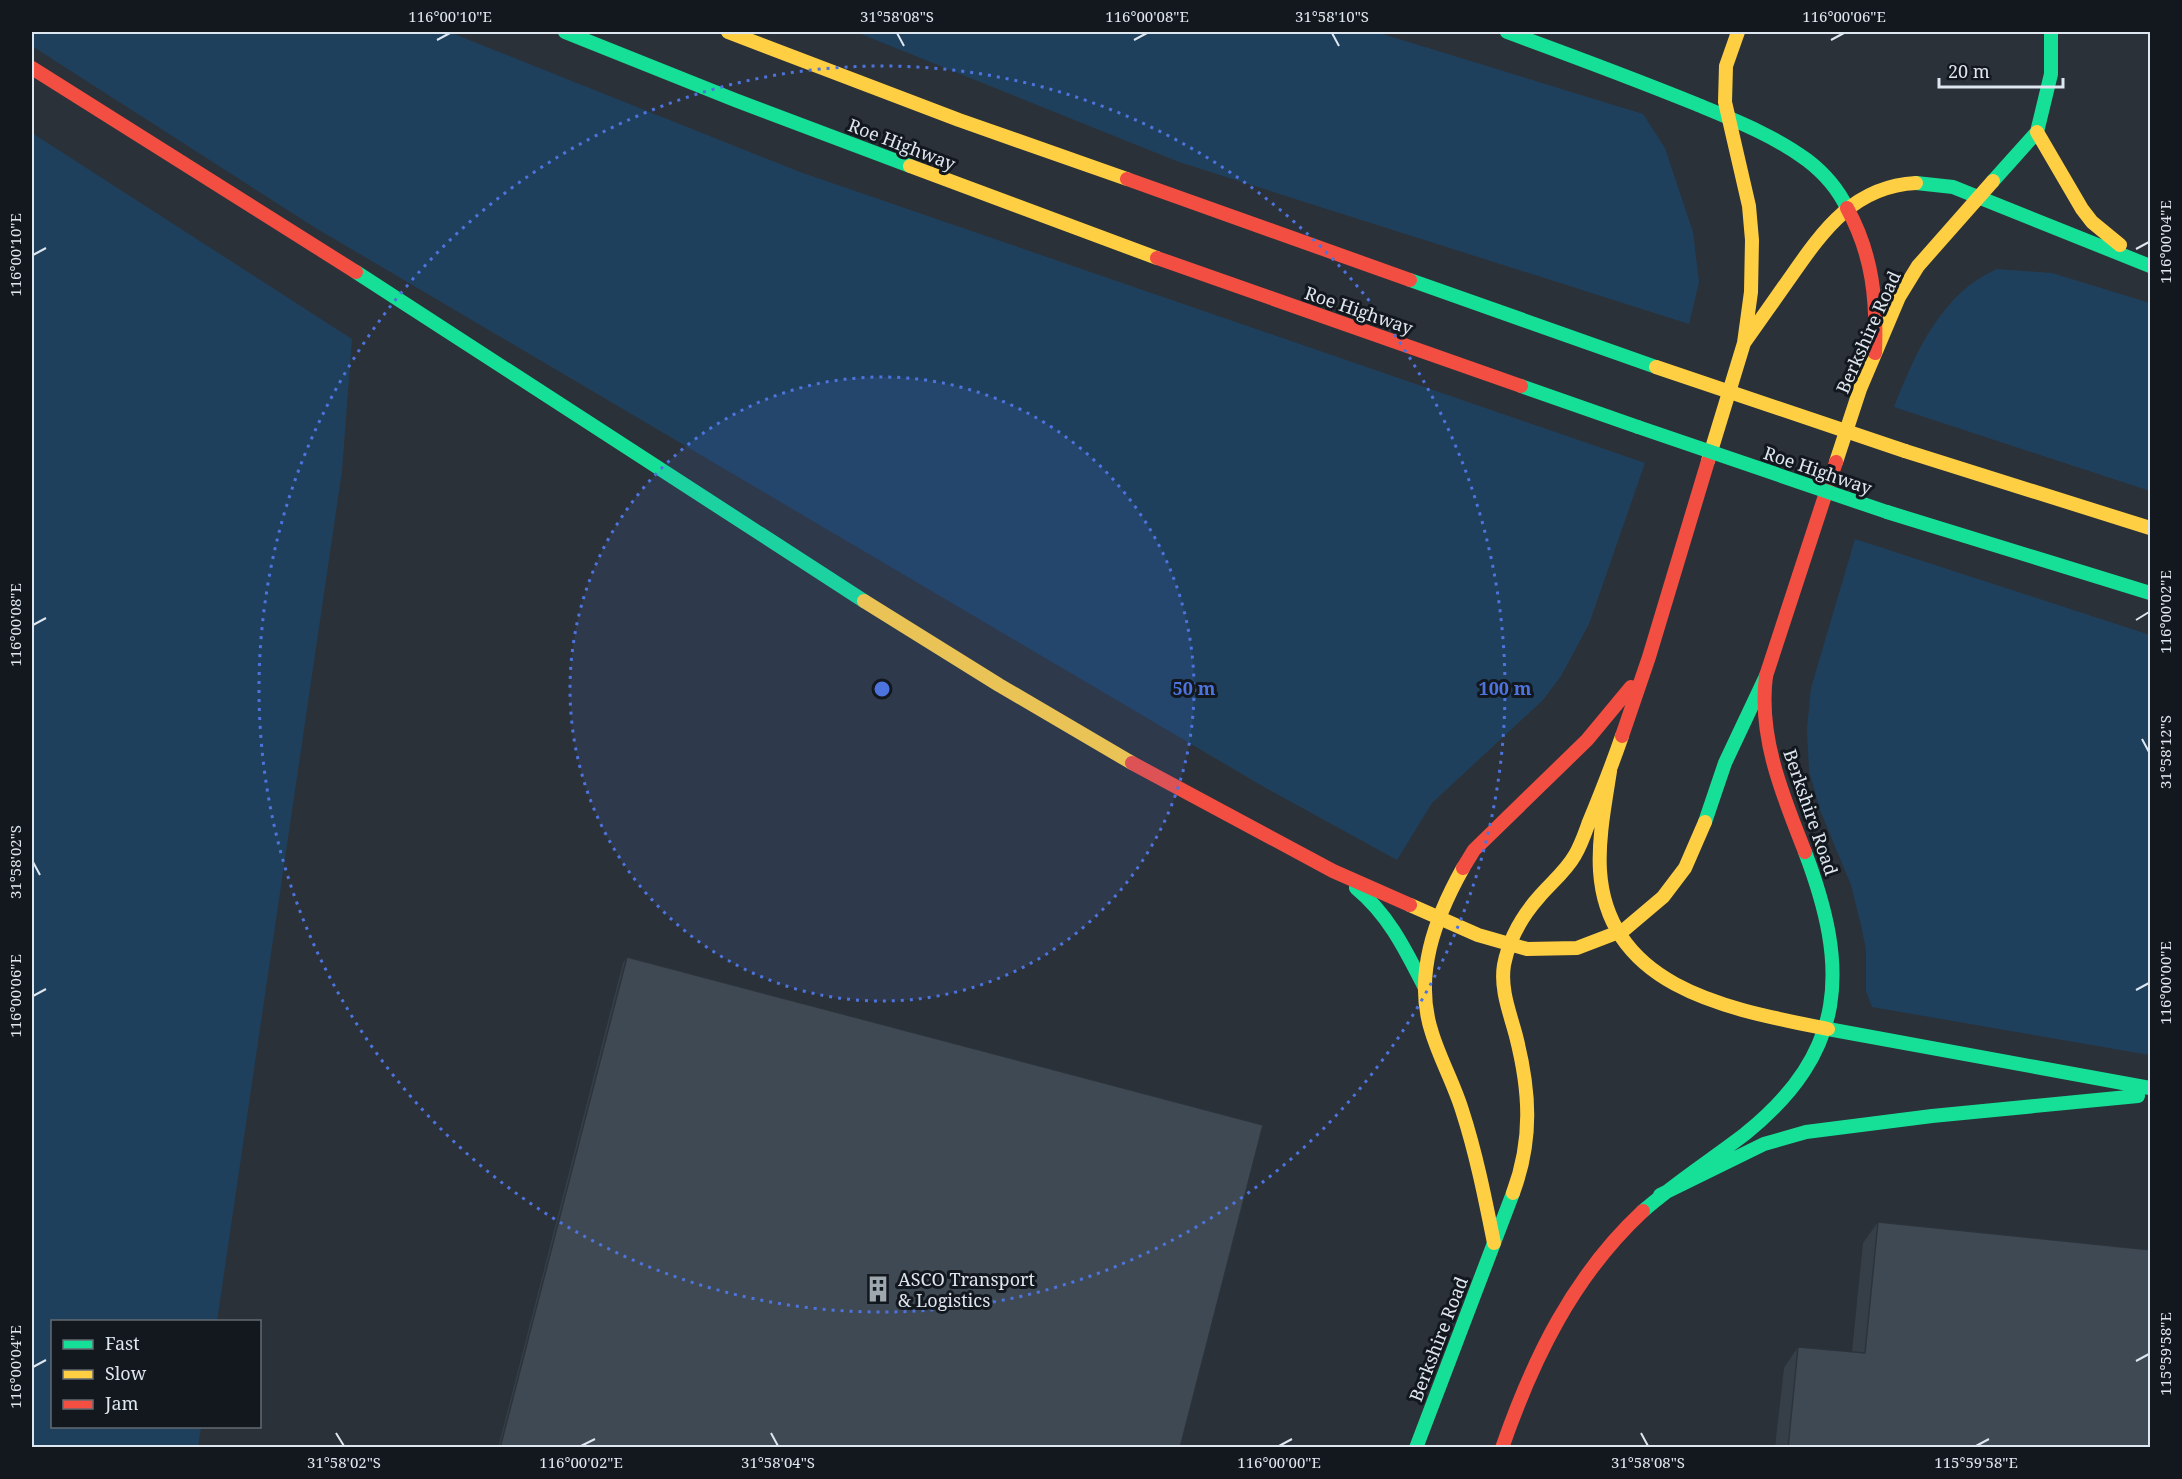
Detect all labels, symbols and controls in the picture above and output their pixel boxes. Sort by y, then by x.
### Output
text: 116°00'10"E [408,6,492,26]
text: 31°58'08"S [860,6,934,26]
text: 116°00'08"E [1105,6,1189,26]
text: 31°58'10"S [1295,6,1369,26]
text: 116°00'06"E [1802,6,1886,26]
scale bar [1939,51,2064,89]
text: 20 m [1948,59,1990,83]
street label: Roe Highway [845,113,960,176]
text: 116°00'04"E [2155,200,2175,284]
text: 116°00'10"E [5,213,25,297]
street label: Berkshire Road [1830,267,1906,397]
street label: Roe Highway [1302,280,1417,340]
street label: Roe Highway [1761,440,1876,500]
text: 116°00'02"E [2155,570,2175,654]
text: 116°00'08"E [5,583,25,667]
text: 50 m [1173,676,1216,700]
text: 100 m [1479,676,1532,700]
centre of rings [872,679,892,699]
text: 31°58'12"S [2155,715,2175,789]
street label: Berkshire Road [1778,746,1844,878]
text: 31°58'02"S [5,825,25,899]
text: 116°00'00"E [2155,941,2175,1025]
text: 116°00'06"E [5,954,25,1038]
place label: ASCO Transport & Logistics [898,1267,1035,1312]
street label: Berkshire Road [1403,1273,1473,1405]
building icon: ASCO Transport & Logistics [863,1274,893,1304]
text: 115°59'58"E [2155,1312,2175,1396]
legend [51,1320,261,1428]
text: 116°00'04"E [5,1325,25,1409]
text: Fast [105,1331,140,1355]
text: Slow [105,1361,147,1385]
text: Jam [104,1391,139,1415]
text: 31°58'02"S [307,1452,381,1472]
text: 116°00'02"E [539,1452,623,1472]
text: 31°58'04"S [741,1452,815,1472]
text: 116°00'00"E [1237,1452,1321,1472]
text: 31°58'08"S [1611,1452,1685,1472]
text: 115°59'58"E [1934,1452,2018,1472]

